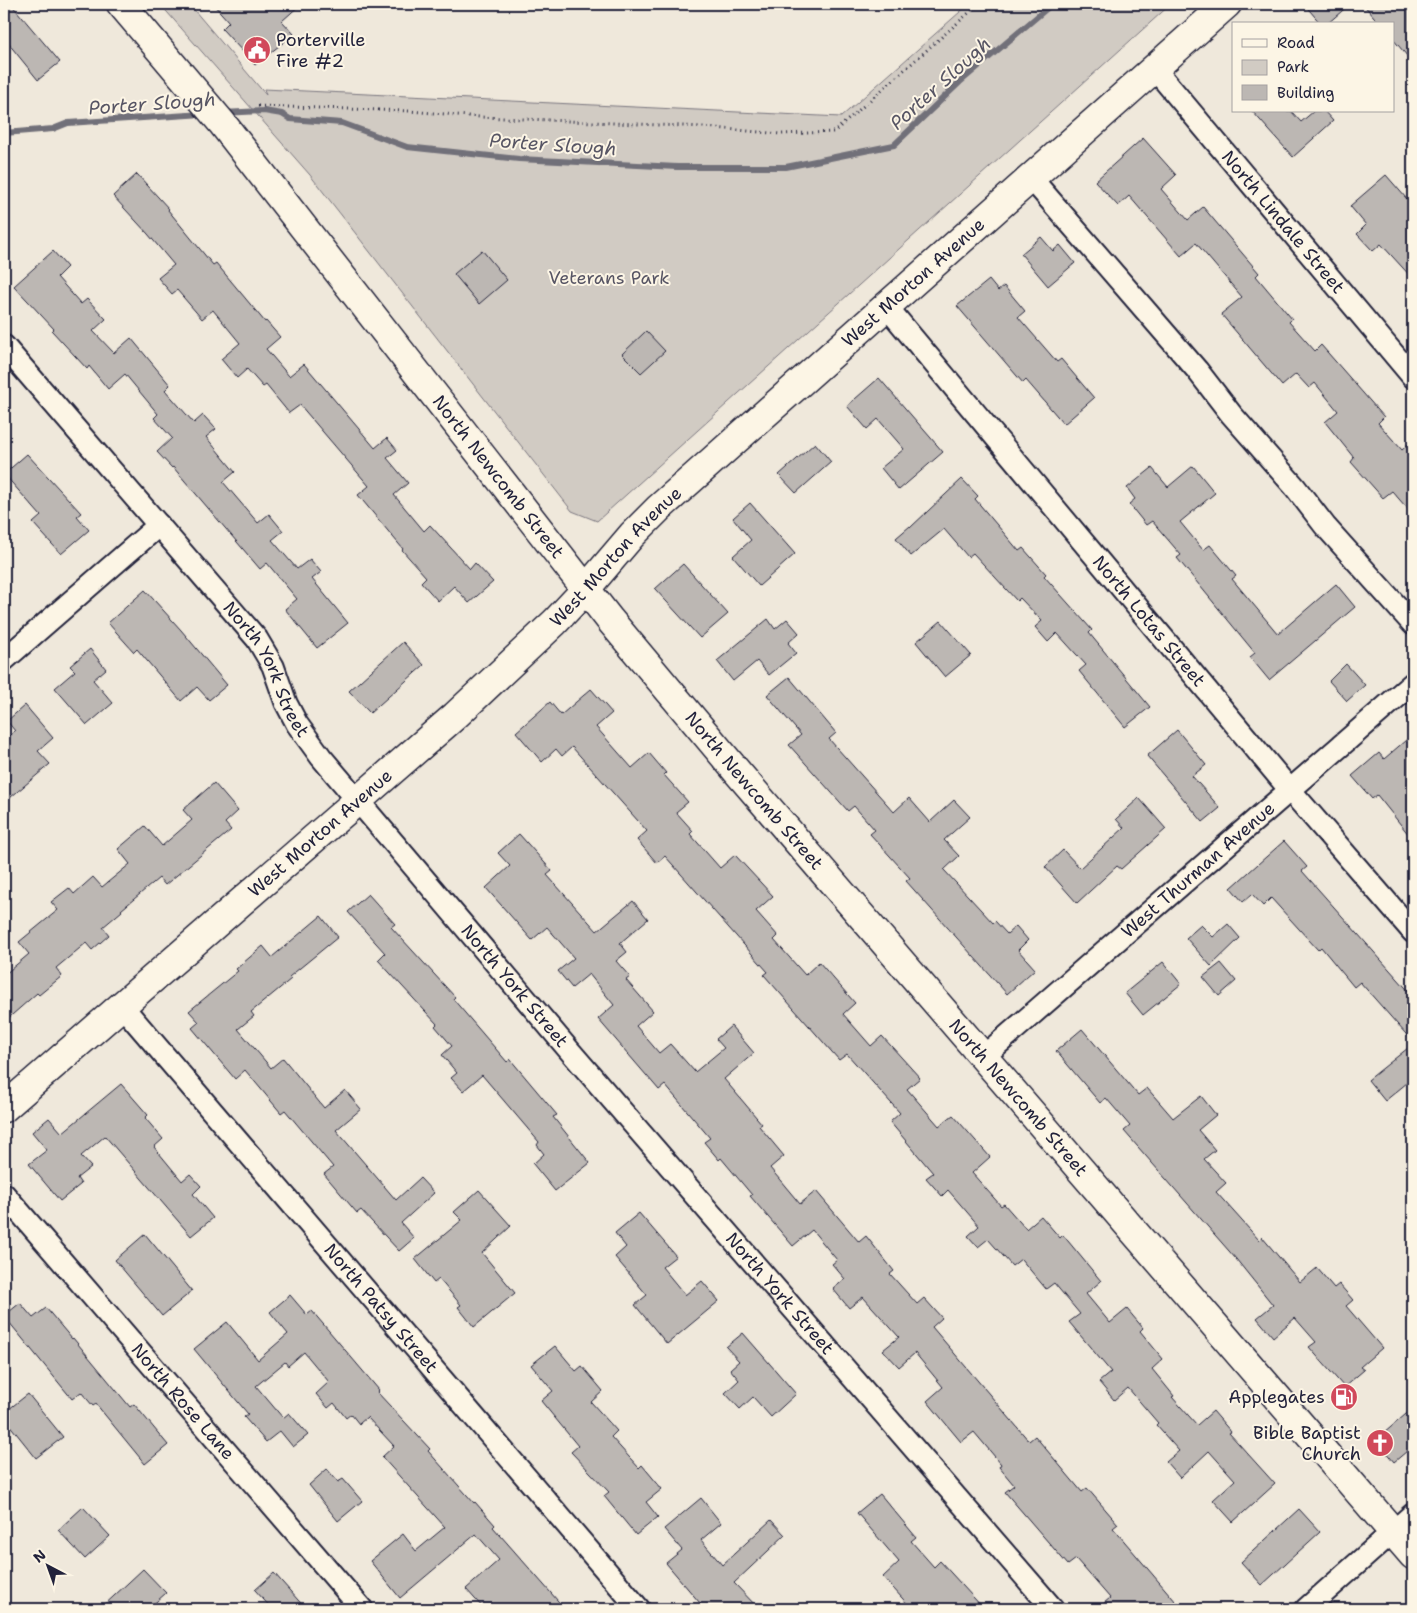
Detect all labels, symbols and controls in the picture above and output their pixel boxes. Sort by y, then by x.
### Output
legend [1232,22,1394,112]
place label: Porterville Fire #2 [276,28,366,73]
water label: Porter Slough [885,31,996,135]
text: Road [1277,33,1315,53]
public building icon: Porterville Fire #2 [242,35,272,65]
text: Park [1277,57,1309,77]
text: Building [1277,83,1334,103]
water label: Porter Slough [88,87,217,120]
water label: Porter Slough [488,128,617,161]
street label: North Lindale Street [1216,146,1350,299]
street label: West Morton Avenue [836,212,990,352]
park label: Veterans Park [549,266,670,290]
street label: North Newcomb Street [427,390,570,564]
street label: West Morton Avenue [544,481,687,632]
street label: North Lotas Street [1087,550,1211,692]
street label: North York Street [218,596,315,742]
street label: North Newcomb Street [680,707,829,875]
street label: West Morton Avenue [243,764,397,902]
street label: West Thurman Avenue [1116,797,1280,943]
street label: North York Street [456,919,574,1053]
street label: North Newcomb Street [944,1014,1093,1182]
street label: North York Street [720,1227,839,1360]
street label: North Patsy Street [319,1238,443,1378]
street label: North Rose Lane [126,1338,240,1465]
fuel station icon: Applegates [1329,1382,1359,1412]
place label: Applegates [1228,1385,1325,1409]
place label: Bible Baptist Church [1253,1421,1361,1466]
church icon: Bible Baptist Church [1365,1428,1395,1458]
north arrow [22,1540,72,1590]
text: N [29,1546,50,1567]

